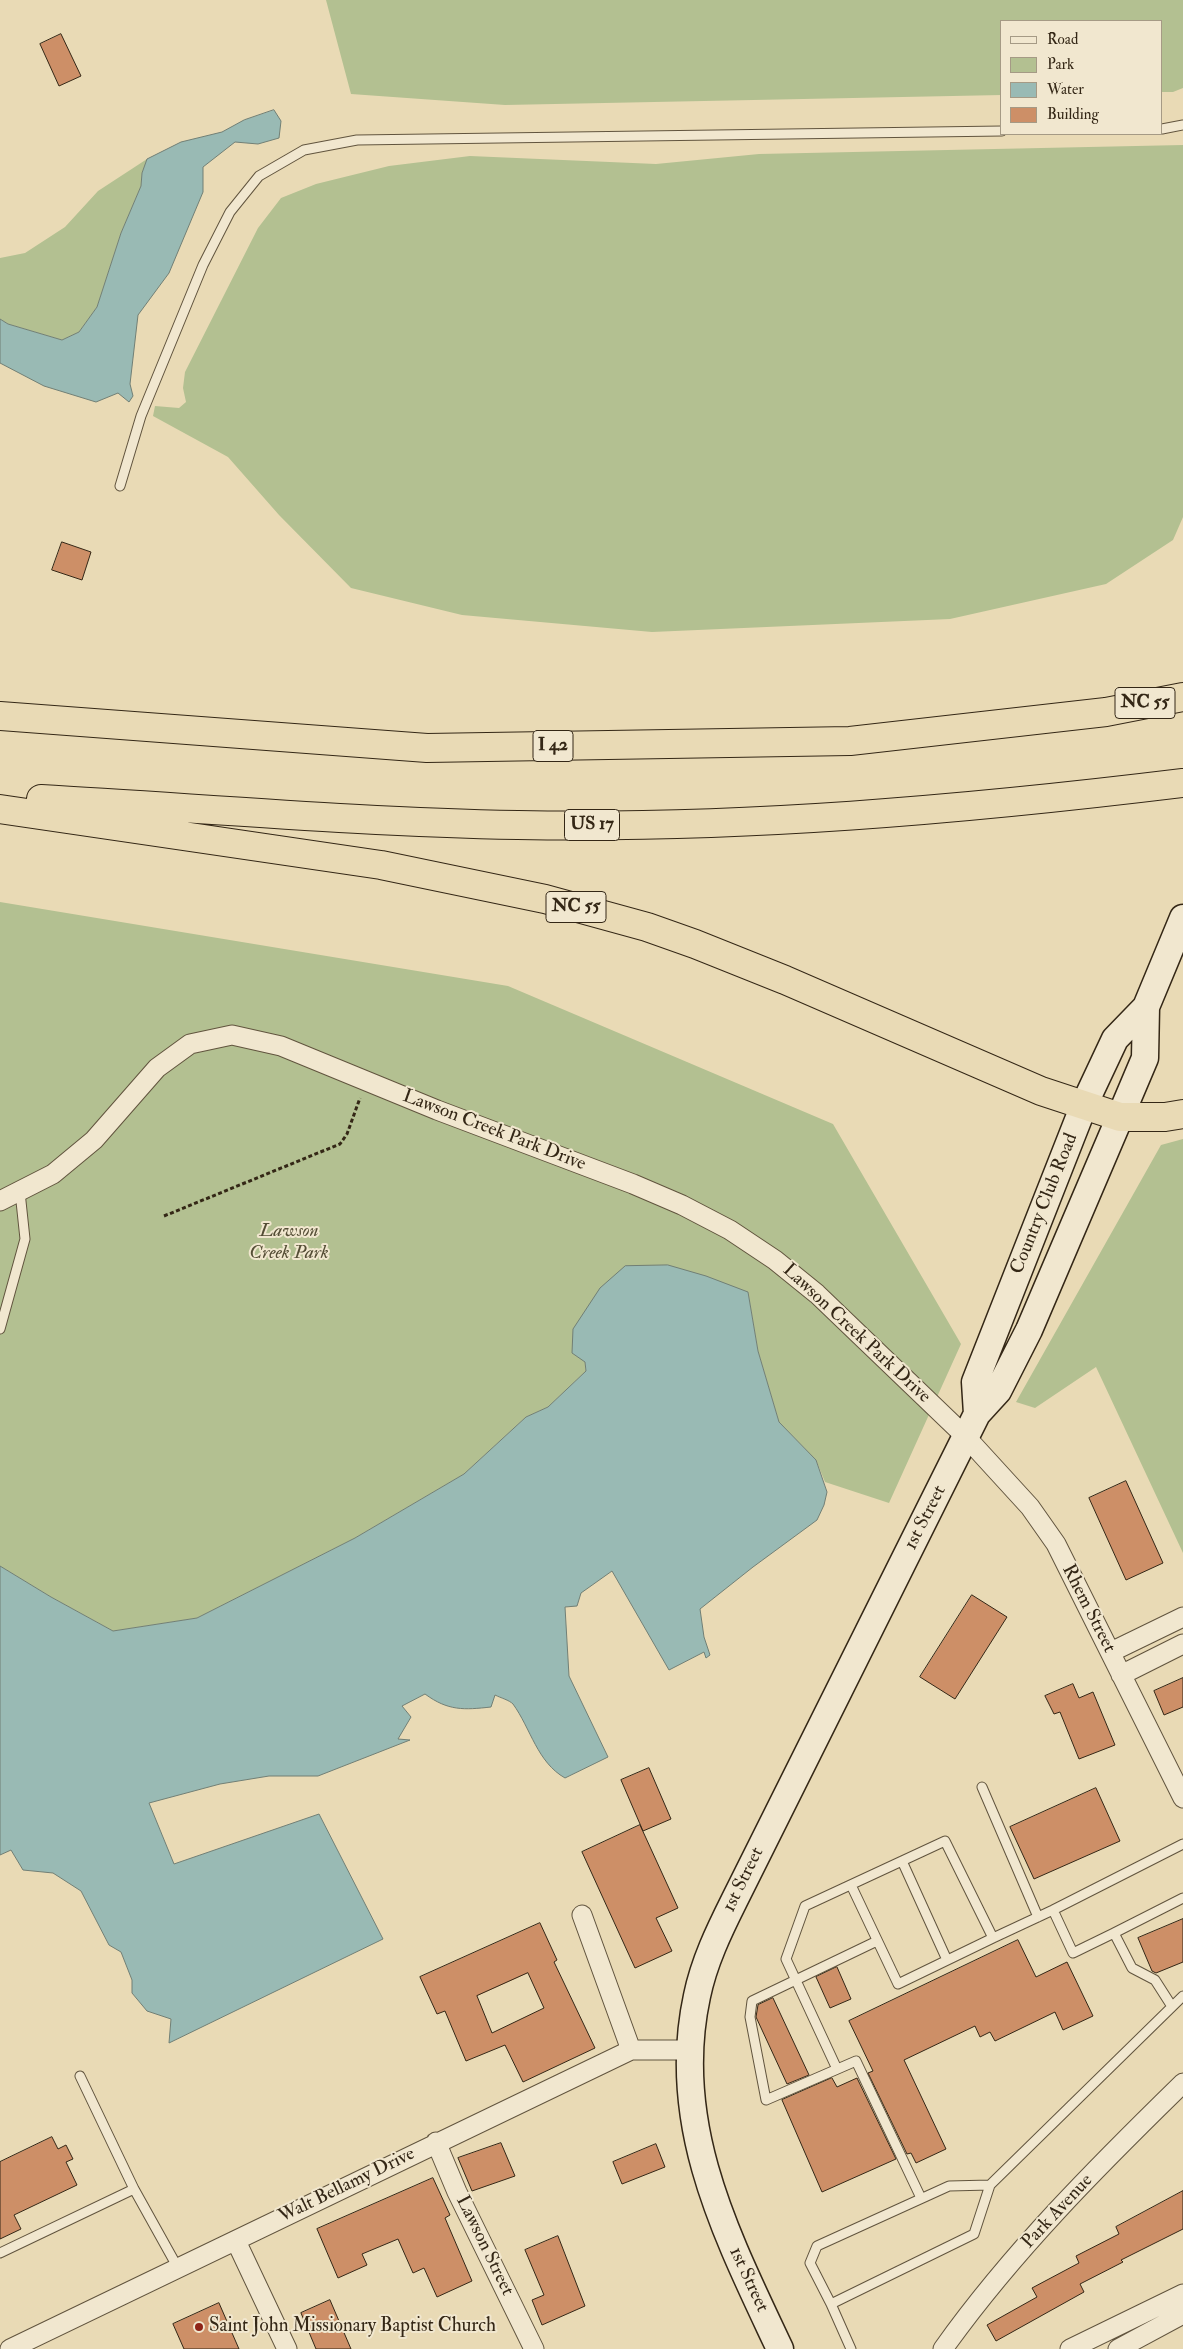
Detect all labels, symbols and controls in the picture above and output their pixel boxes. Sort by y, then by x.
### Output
legend [1000,20,1163,135]
text: Road [1047,30,1078,49]
text: Park [1047,55,1074,74]
text: Water [1047,80,1084,99]
text: Building [1047,105,1099,124]
road number: NC 55 [1115,688,1175,718]
road number: I 42 [533,730,573,761]
road number: US 17 [564,810,620,840]
road number: NC 55 [546,892,606,922]
street label: Lawson Creek Park Drive [399,1086,589,1176]
street label: Country Club Road [1006,1130,1084,1278]
park label: Lawson Creek Park [249,1221,329,1265]
street label: Lawson Creek Park Drive [777,1259,935,1409]
street label: 1st Street [900,1482,952,1554]
street label: Rhem Street [1056,1561,1120,1657]
street label: 1st Street [719,1844,769,1916]
street label: Walt Bellamy Drive [275,2143,419,2229]
street label: Park Avenue [1018,2170,1098,2254]
street label: Lawson Street [450,2192,518,2300]
street label: 1st Street [723,2244,773,2316]
place label: Saint John Missionary Baptist Church [209,2316,496,2338]
marker: Saint John Missionary Baptist Church [193,2321,205,2333]

